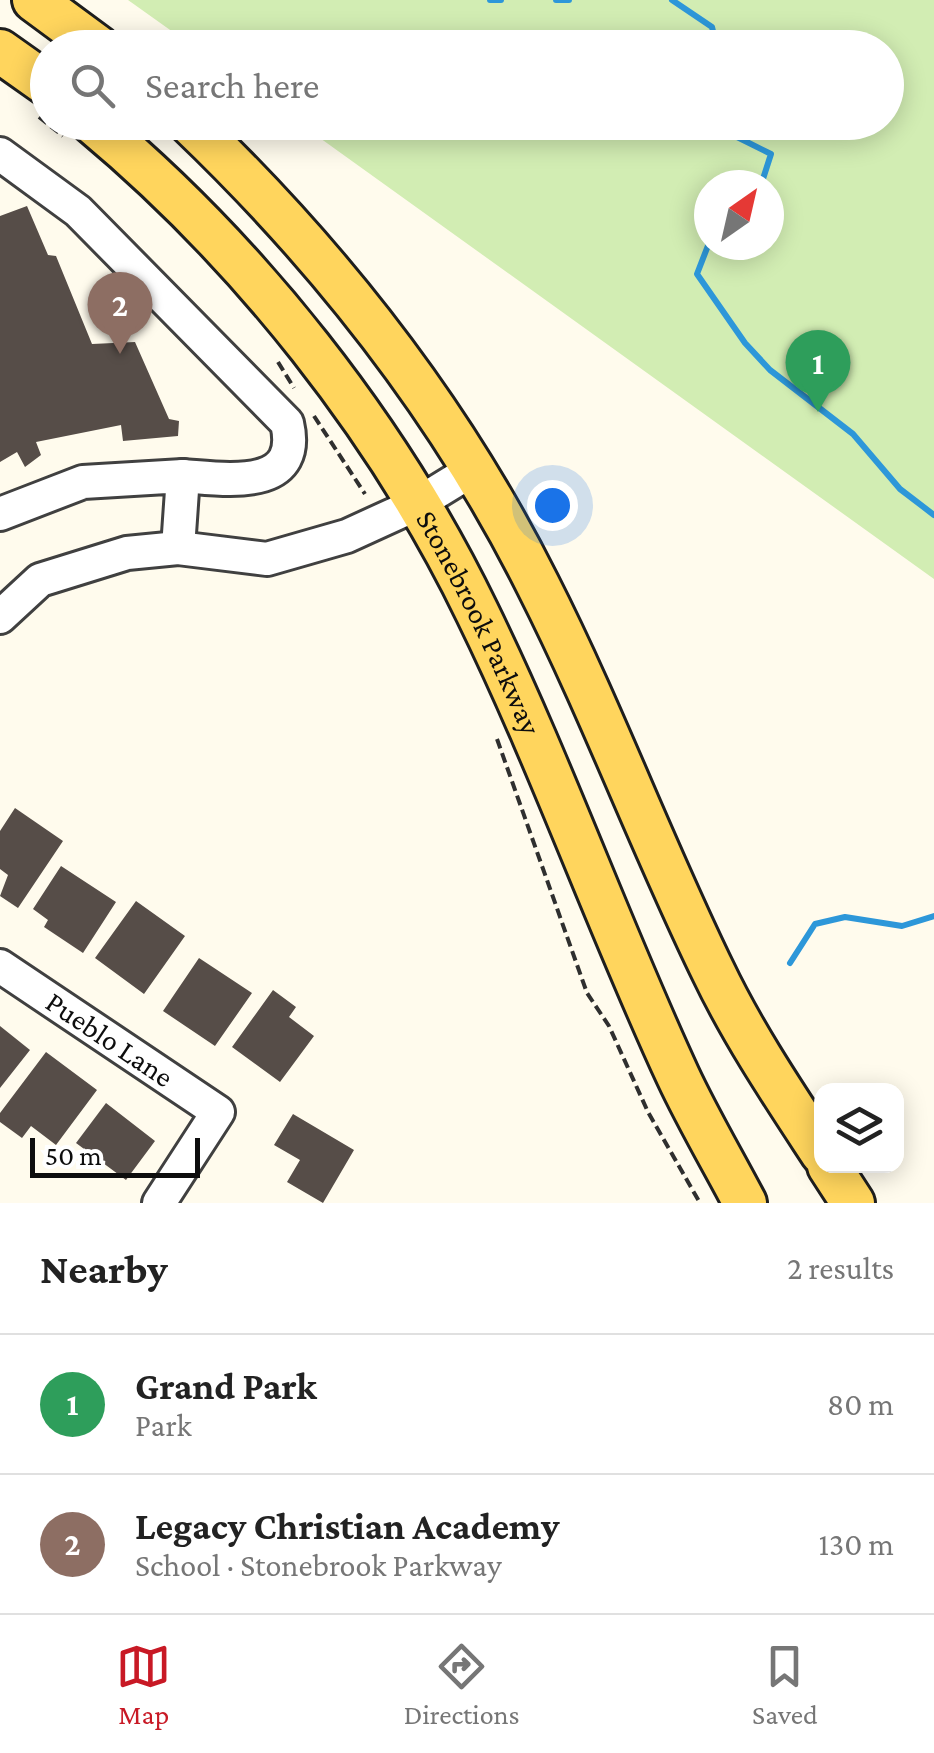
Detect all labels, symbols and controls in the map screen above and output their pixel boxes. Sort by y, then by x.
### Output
search box [30,30,904,140]
icon: search [65,58,120,113]
text: Search here [145,64,319,106]
north arrow [694,170,784,260]
pin: 2 [88,272,152,354]
pin: 1 [786,330,850,412]
your location [527,480,578,531]
street label: Stonebrook Parkway [410,505,548,740]
street label: Pueblo Lane [40,985,180,1093]
map controls [814,1083,904,1173]
button: layers [814,1083,904,1173]
scale bar [30,1133,200,1178]
text: 50 m [45,1140,102,1171]
text: Nearby [40,1245,168,1292]
text: 2 results [787,1250,894,1286]
text: Grand Park [135,1365,317,1407]
text: 1 [67,1386,78,1422]
text: 80 m [827,1386,894,1422]
text: Park [135,1407,192,1443]
text: Legacy Christian Academy [135,1505,559,1547]
text: 2 [64,1526,81,1562]
text: 130 m [818,1526,894,1562]
text: School · Stonebrook Parkway [135,1547,502,1583]
tab: Map [116,1639,171,1730]
tab: Directions [404,1639,520,1730]
tab: Saved [752,1639,818,1730]

